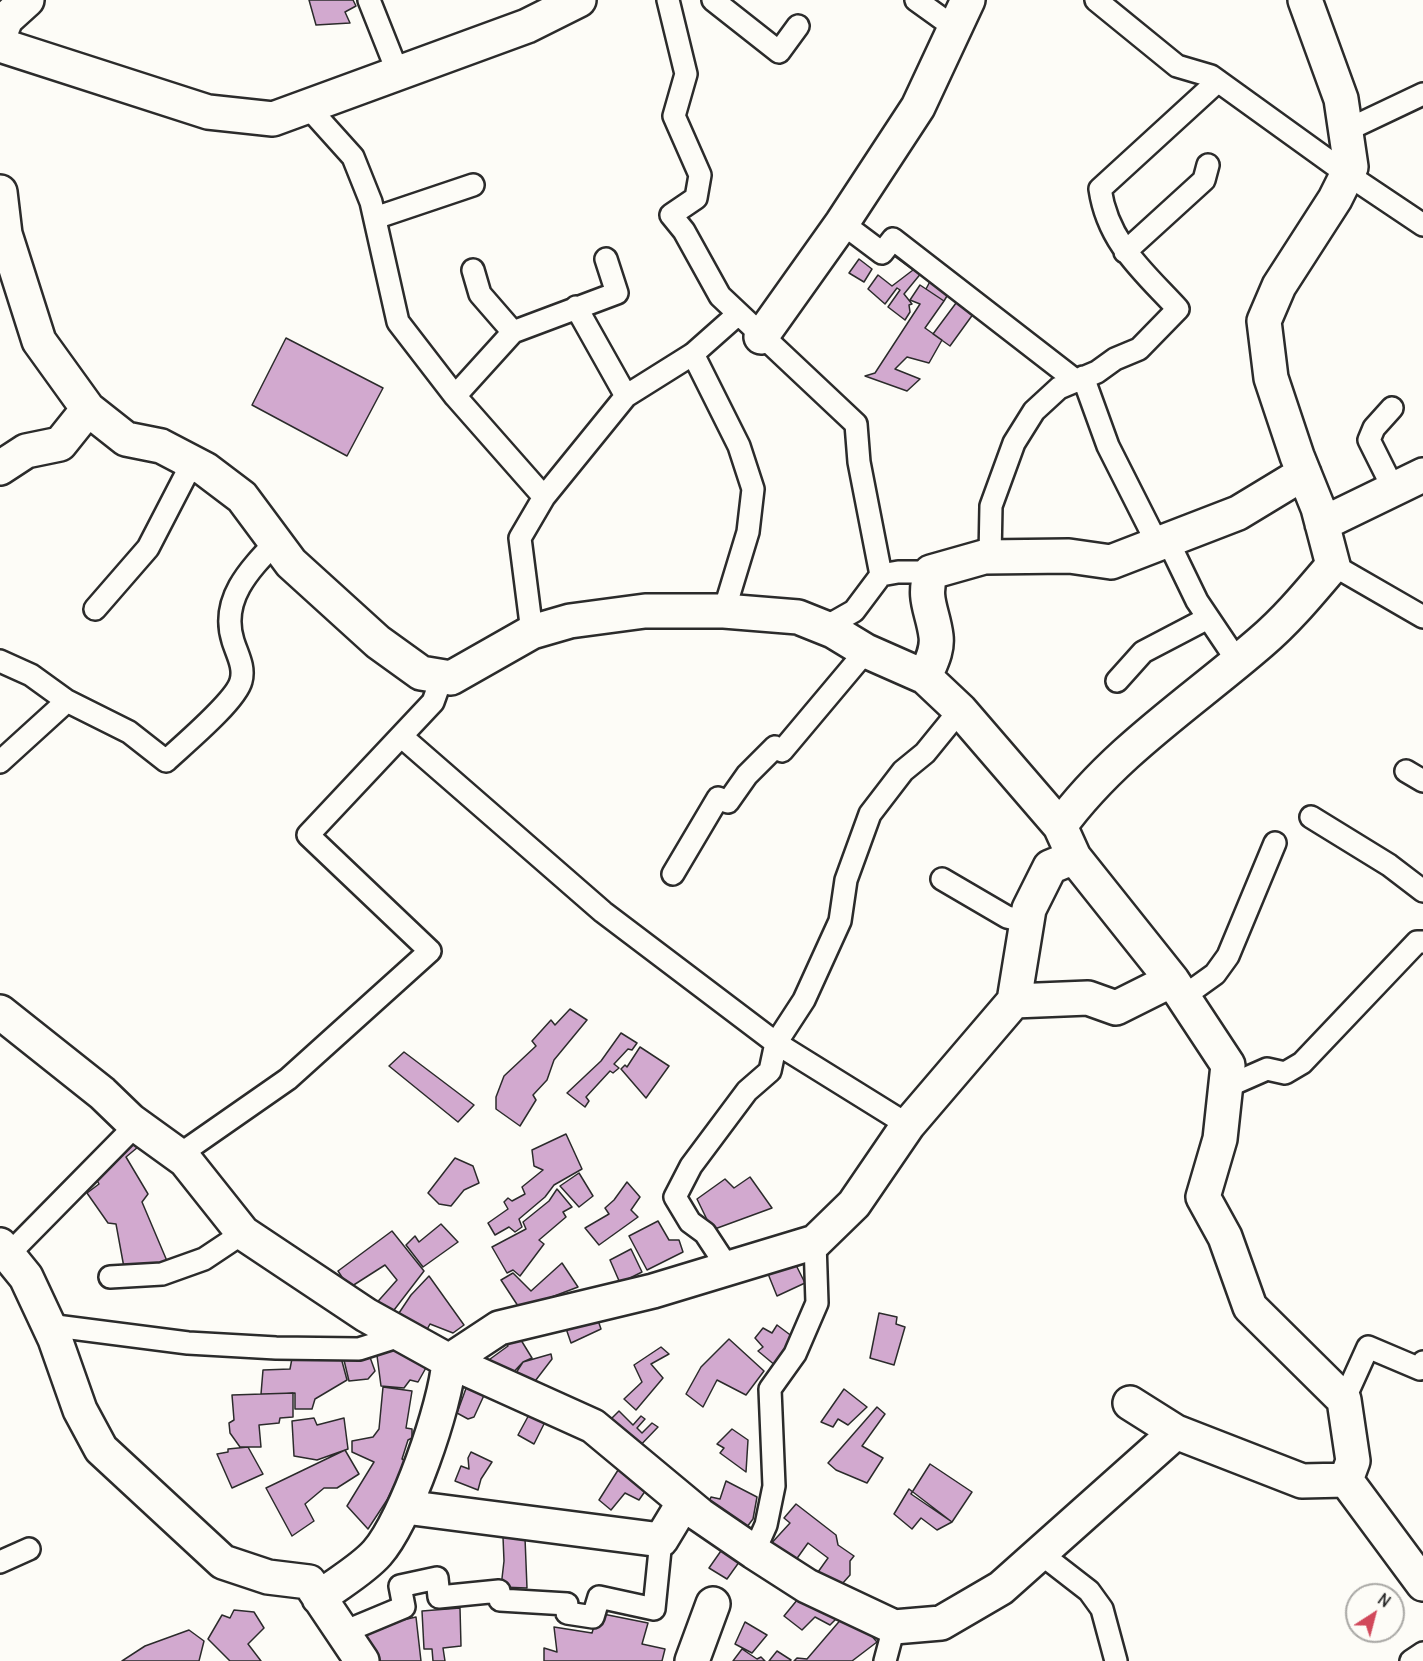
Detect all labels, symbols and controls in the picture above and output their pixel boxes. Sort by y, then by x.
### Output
north arrow [1345,1583,1405,1643]
text: N [1374,1589,1395,1611]

